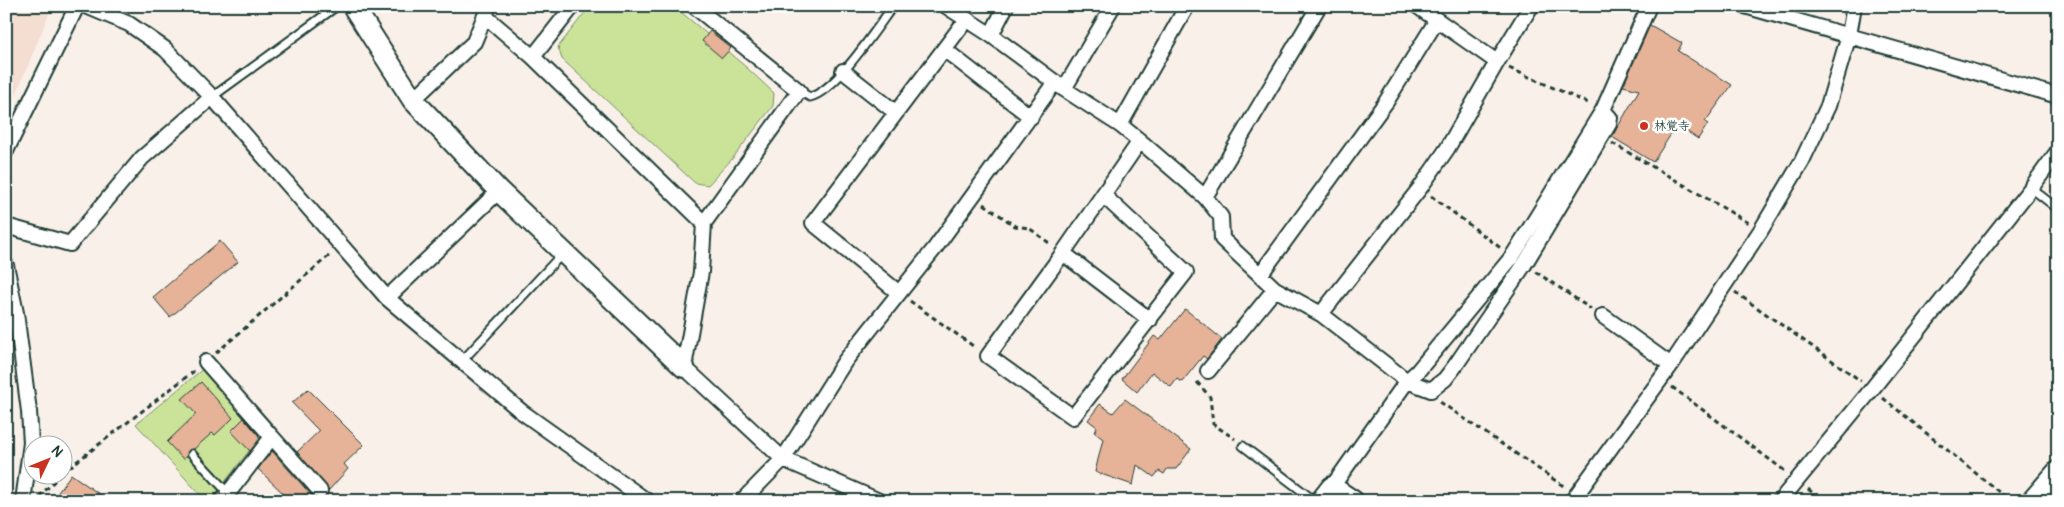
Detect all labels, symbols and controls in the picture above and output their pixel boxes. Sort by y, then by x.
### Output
place label: 林覚寺 [1654,119,1690,134]
marker: 林覚寺 [1638,120,1650,132]
north arrow [22,434,72,484]
text: N [48,442,67,461]

